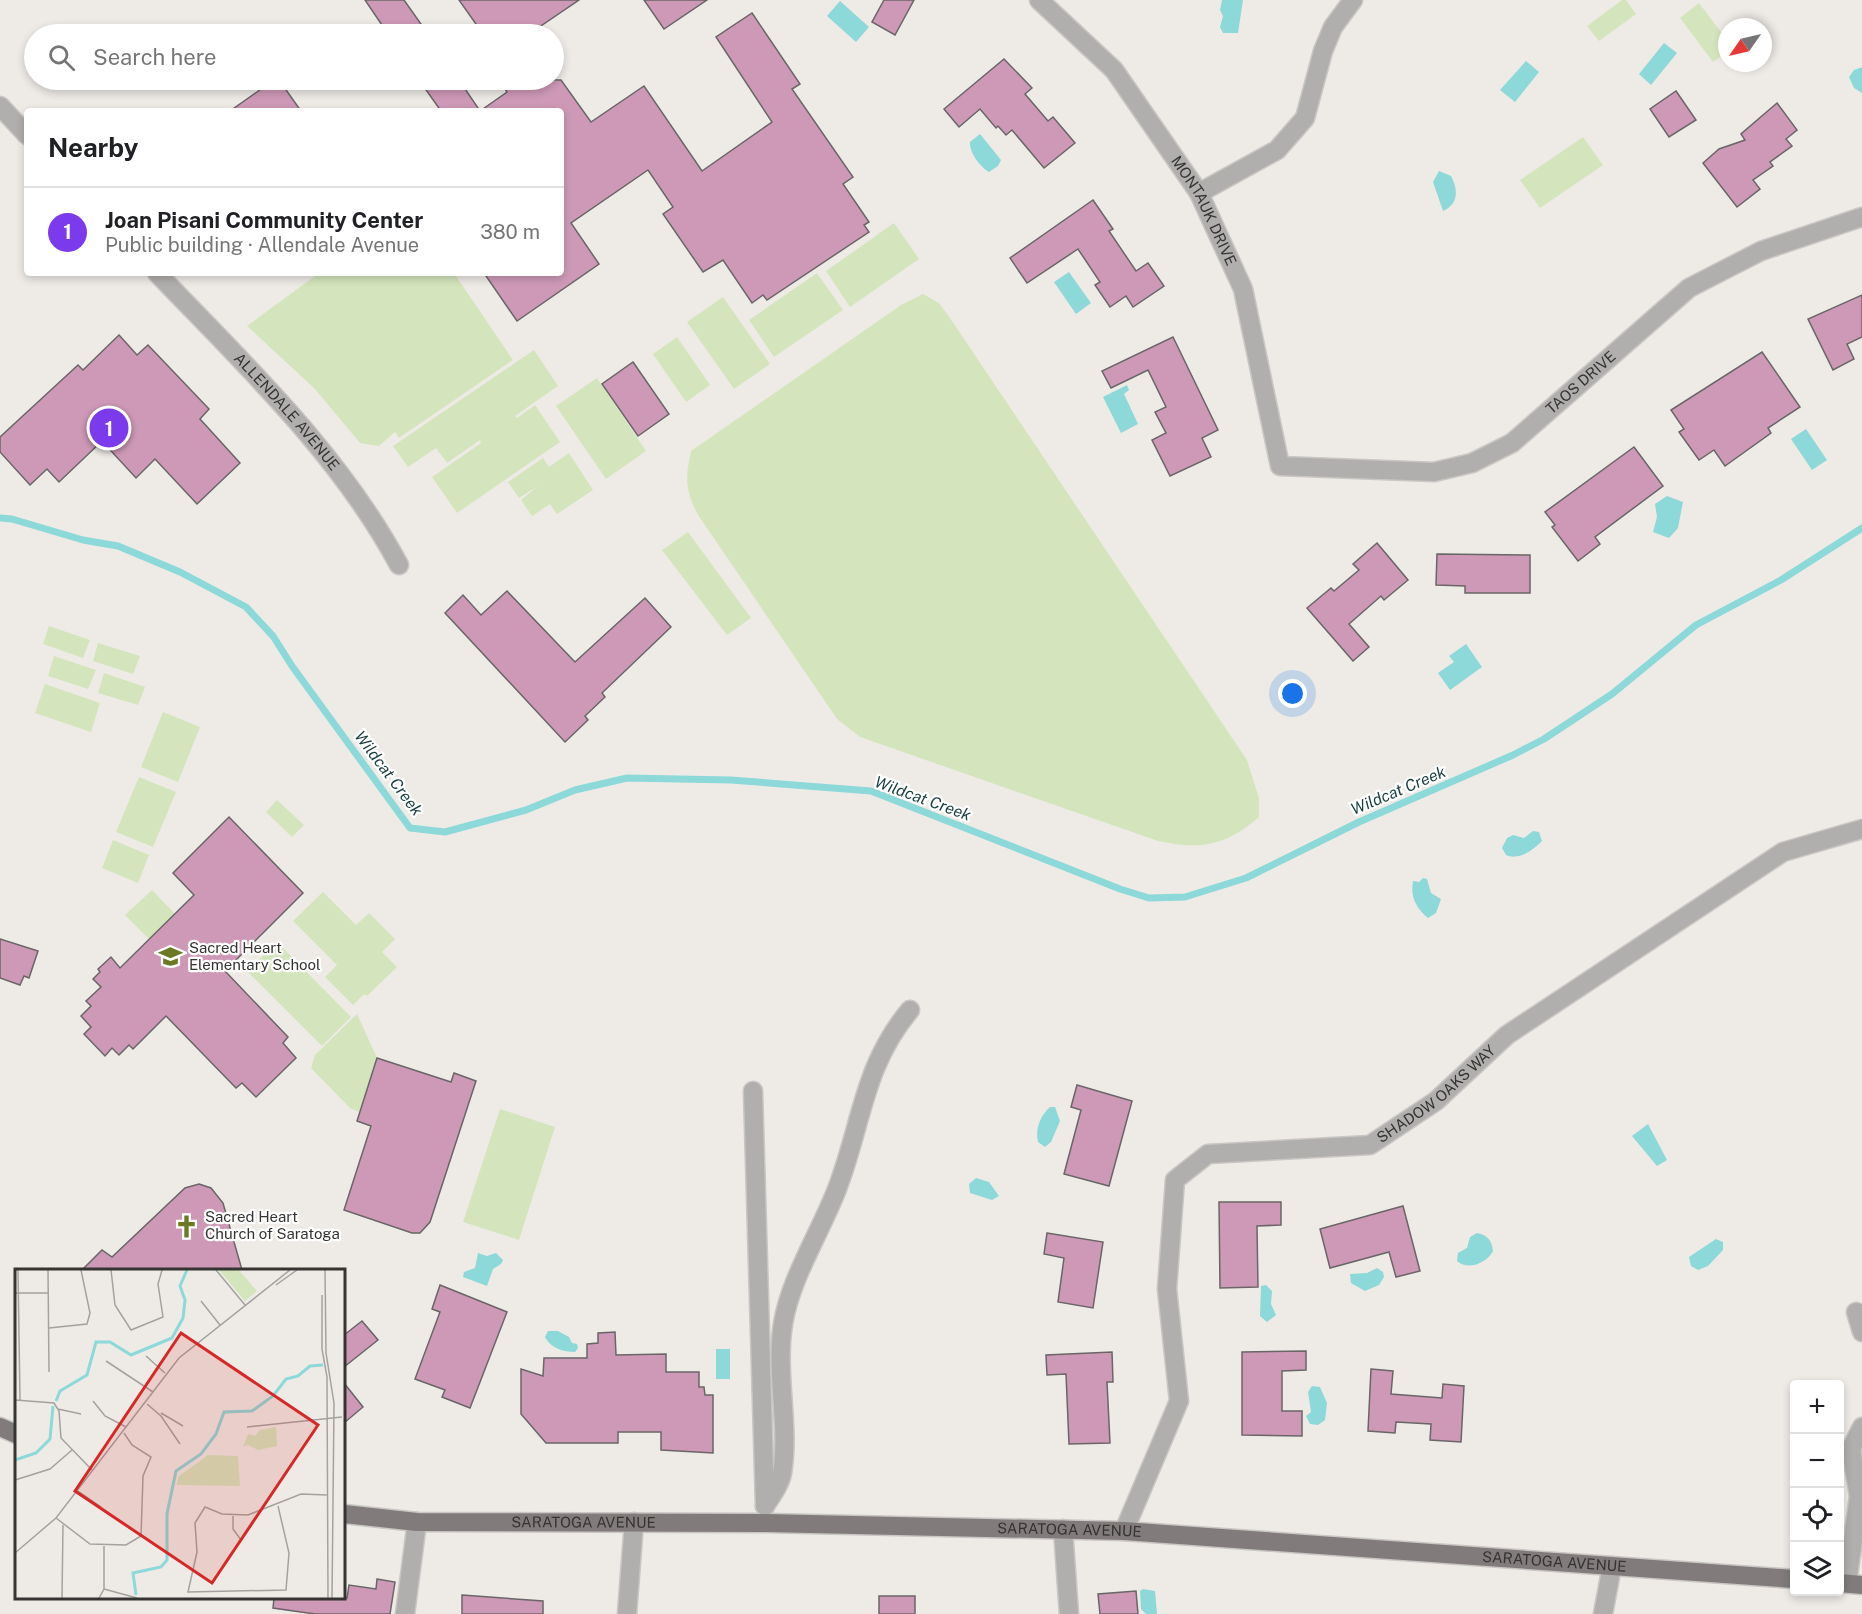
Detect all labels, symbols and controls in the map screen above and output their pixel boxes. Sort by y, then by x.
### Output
north arrow [1718,18,1772,72]
search box [24,24,564,90]
icon: search [45,41,78,74]
text: Search here [93,44,217,70]
text: Nearby [48,132,138,163]
street label: MONTAUK DRIVE [1168,152,1240,268]
text: Joan Pisani Community Center [105,207,423,233]
text: 1 [63,220,72,244]
text: 380 m [480,220,540,244]
text: Public building · Allendale Avenue [105,233,419,257]
street label: TAOS DRIVE [1542,347,1619,417]
street label: ALLENDALE AVENUE [231,349,343,474]
pin: 1 [90,406,128,450]
your location [1278,679,1307,708]
water label: Wildcat Creek [351,727,427,820]
water label: Wildcat Creek [1348,762,1449,819]
water label: Wildcat Creek [872,772,974,825]
place label: Sacred Heart Elementary School [189,939,321,973]
school or university icon: Sacred Heart Elementary School [158,944,184,970]
street label: SHADOW OAKS WAY [1373,1041,1498,1146]
place label: Sacred Heart Church of Saratoga [205,1208,340,1242]
church icon: Sacred Heart Church of Saratoga [174,1213,200,1239]
inset map [15,1269,345,1599]
map controls [1790,1380,1844,1596]
button: + [1790,1380,1844,1434]
button: − [1790,1434,1844,1488]
button: locate [1790,1488,1844,1542]
street label: SARATOGA AVENUE [511,1513,656,1531]
street label: SARATOGA AVENUE [997,1519,1142,1540]
button: layers [1790,1542,1844,1596]
street label: SARATOGA AVENUE [1482,1548,1627,1575]

